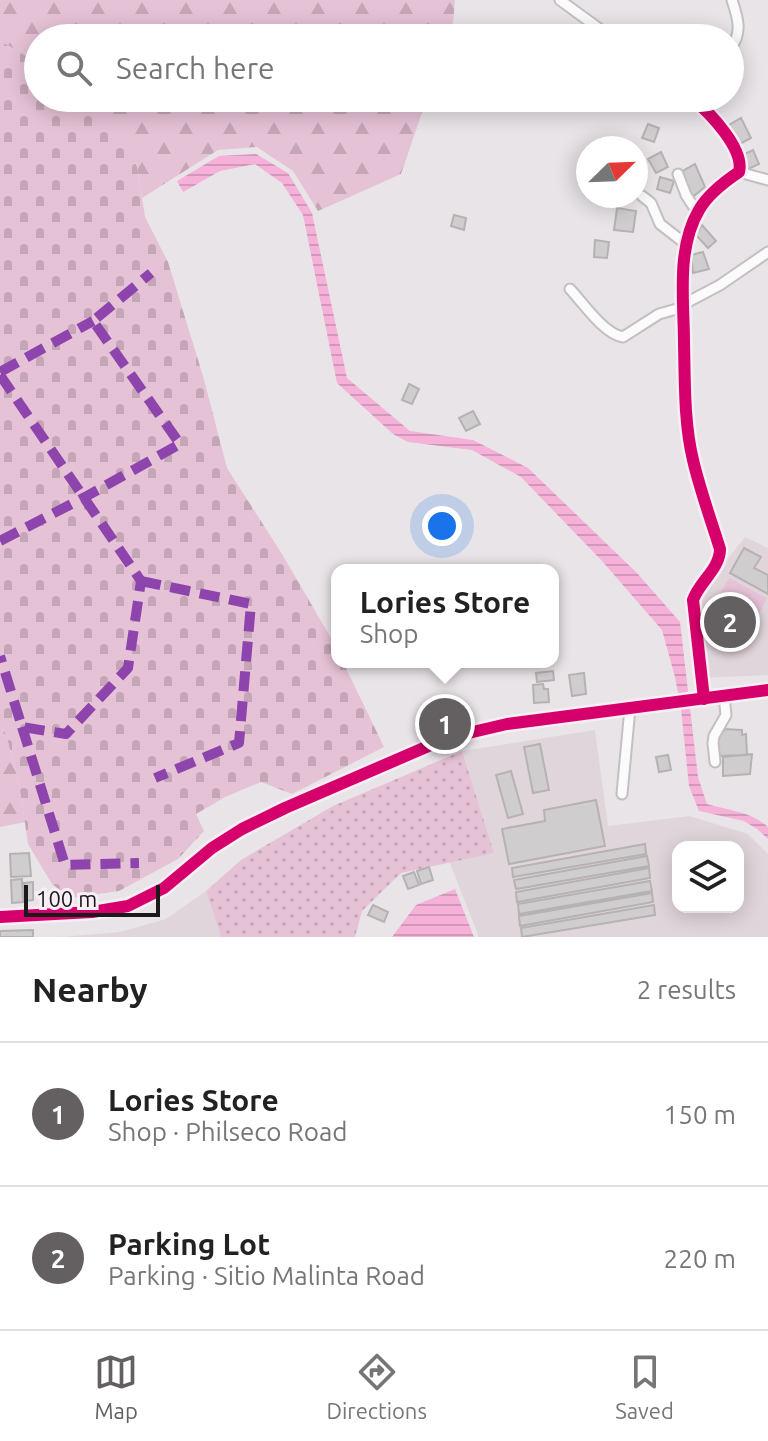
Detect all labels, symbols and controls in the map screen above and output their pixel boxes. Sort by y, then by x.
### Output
search box [24,24,744,112]
icon: search [52,46,96,90]
text: Search here [116,51,275,85]
north arrow [576,136,648,208]
your location [422,506,462,546]
popup [331,564,559,668]
text: Lories Store [360,585,530,619]
pin: 2 [704,592,756,652]
text: Shop [360,619,419,648]
pin: 1 [419,694,471,754]
map controls [672,841,744,913]
button: layers [672,841,744,913]
scale bar [24,881,160,917]
text: 100 m [36,886,97,911]
text: Nearby [32,970,147,1008]
text: 2 results [637,975,736,1004]
text: Lories Store [108,1083,279,1117]
text: 1 [51,1100,65,1129]
text: 150 m [664,1100,736,1129]
text: Shop · Philseco Road [108,1117,347,1146]
text: Parking Lot [108,1227,270,1261]
text: 2 [51,1244,65,1273]
text: 220 m [664,1244,736,1273]
text: Parking · Sitio Malinta Road [108,1261,425,1290]
tab: Map [94,1350,138,1423]
tab: Directions [326,1350,427,1423]
tab: Saved [615,1350,674,1423]

